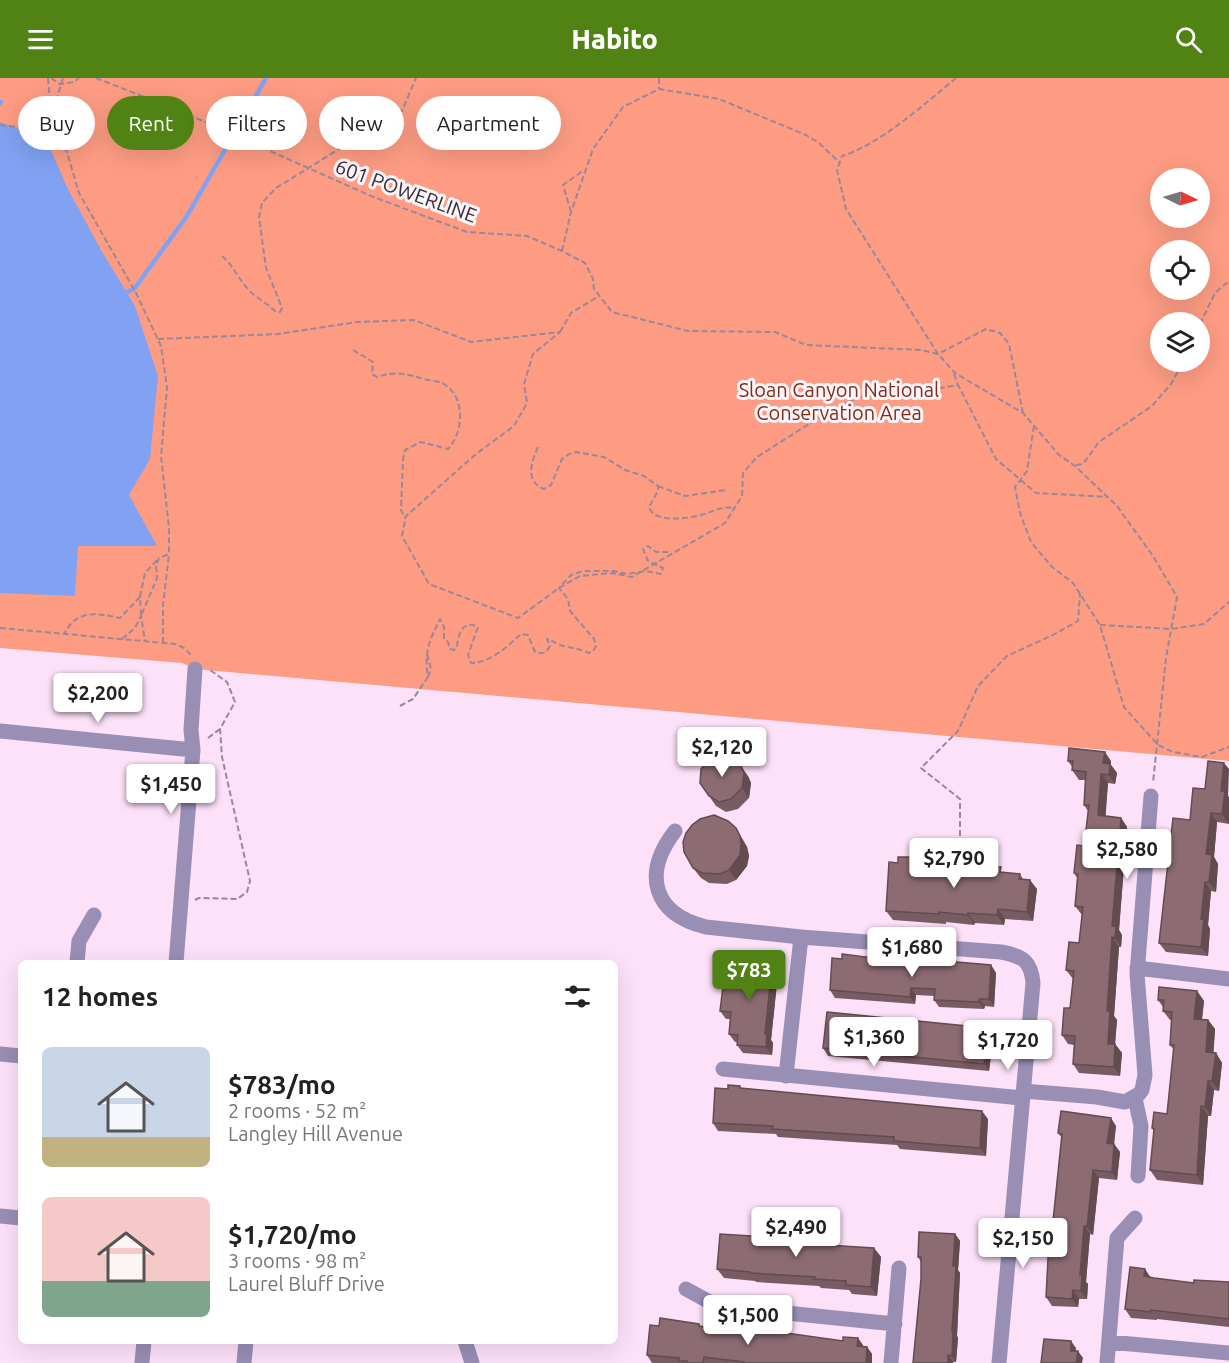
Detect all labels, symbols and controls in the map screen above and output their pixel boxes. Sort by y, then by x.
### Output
icon: menu [24,23,57,56]
icon: search [1172,23,1205,56]
text: Habito [571,24,658,54]
chip: Buy [18,96,95,150]
chip: Rent [107,96,194,150]
chip: Filters [206,96,307,150]
chip: New [319,96,404,150]
chip: Apartment [416,96,561,150]
street label: 601 POWERLINE [332,154,480,227]
north arrow [1150,168,1210,228]
map controls [1150,168,1210,372]
button: locate [1150,240,1210,300]
button: layers [1150,312,1210,372]
park label: Sloan Canyon National Conservation Area [739,378,939,424]
pin: $2,200 [49,673,147,724]
text: $2,200 [67,681,129,704]
pin: $2,120 [673,727,771,778]
text: $2,120 [691,735,753,758]
pin: $1,450 [122,764,220,815]
text: $1,450 [140,772,202,795]
pin: $2,580 [1078,829,1176,880]
text: $2,580 [1096,837,1158,860]
pin: $2,790 [905,838,1003,889]
text: $2,790 [923,846,985,869]
pin: $1,680 [863,927,961,978]
text: $1,680 [881,935,943,958]
pin: $783 [713,950,785,1001]
text: $783 [726,958,772,981]
icon: filters [561,980,594,1013]
text: 12 homes [42,982,158,1011]
pin: $1,360 [825,1017,923,1068]
pin: $1,720 [959,1020,1057,1071]
text: $1,360 [843,1025,905,1048]
text: $1,720 [977,1028,1039,1051]
text: $783/mo [228,1070,336,1099]
icon: home [90,1071,162,1143]
text: 2 rooms · 52 m² [228,1099,366,1122]
text: Langley Hill Avenue [228,1122,403,1145]
pin: $2,490 [747,1207,845,1258]
text: $2,490 [765,1215,827,1238]
pin: $2,150 [974,1218,1072,1269]
text: $1,720/mo [228,1220,357,1249]
icon: home [90,1221,162,1293]
text: $2,150 [992,1226,1054,1249]
text: 3 rooms · 98 m² [228,1249,366,1272]
text: Laurel Bluff Drive [228,1272,385,1295]
pin: $1,500 [699,1295,797,1346]
text: $1,500 [717,1303,779,1326]

